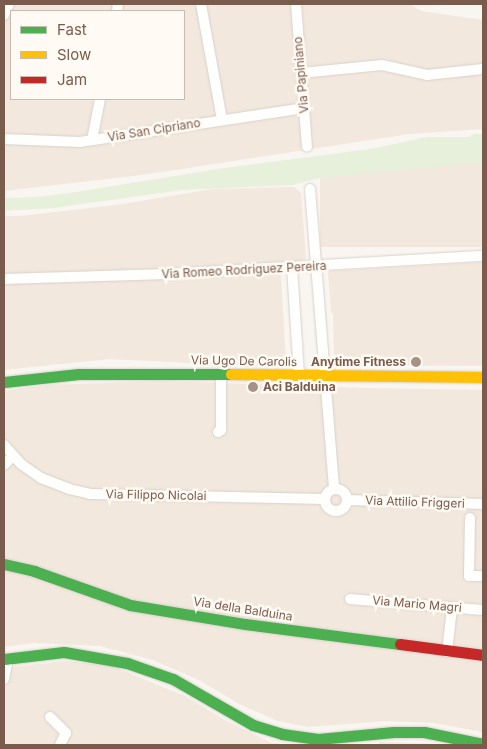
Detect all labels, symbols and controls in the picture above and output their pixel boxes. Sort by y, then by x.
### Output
legend [10,10,185,100]
text: Fast [57,20,87,39]
street label: Via Papiniano [290,36,312,114]
text: Slow [57,45,91,64]
text: Jam [57,70,87,89]
street label: Via San Cipriano [107,116,201,144]
street label: Via Romeo Rodriguez Pereira [161,258,327,282]
street label: Via Ugo De Carolis [191,353,297,369]
place label: Anytime Fitness [311,355,406,369]
marker: Anytime Fitness [410,356,422,368]
place label: Aci Balduina [263,380,336,394]
marker: Aci Balduina [247,381,259,393]
street label: Via Filippo Nicolai [105,487,207,503]
street label: Via Attilio Friggeri [365,493,465,511]
street label: Via Mario Magri [372,593,462,615]
street label: Via della Balduina [192,594,294,624]

